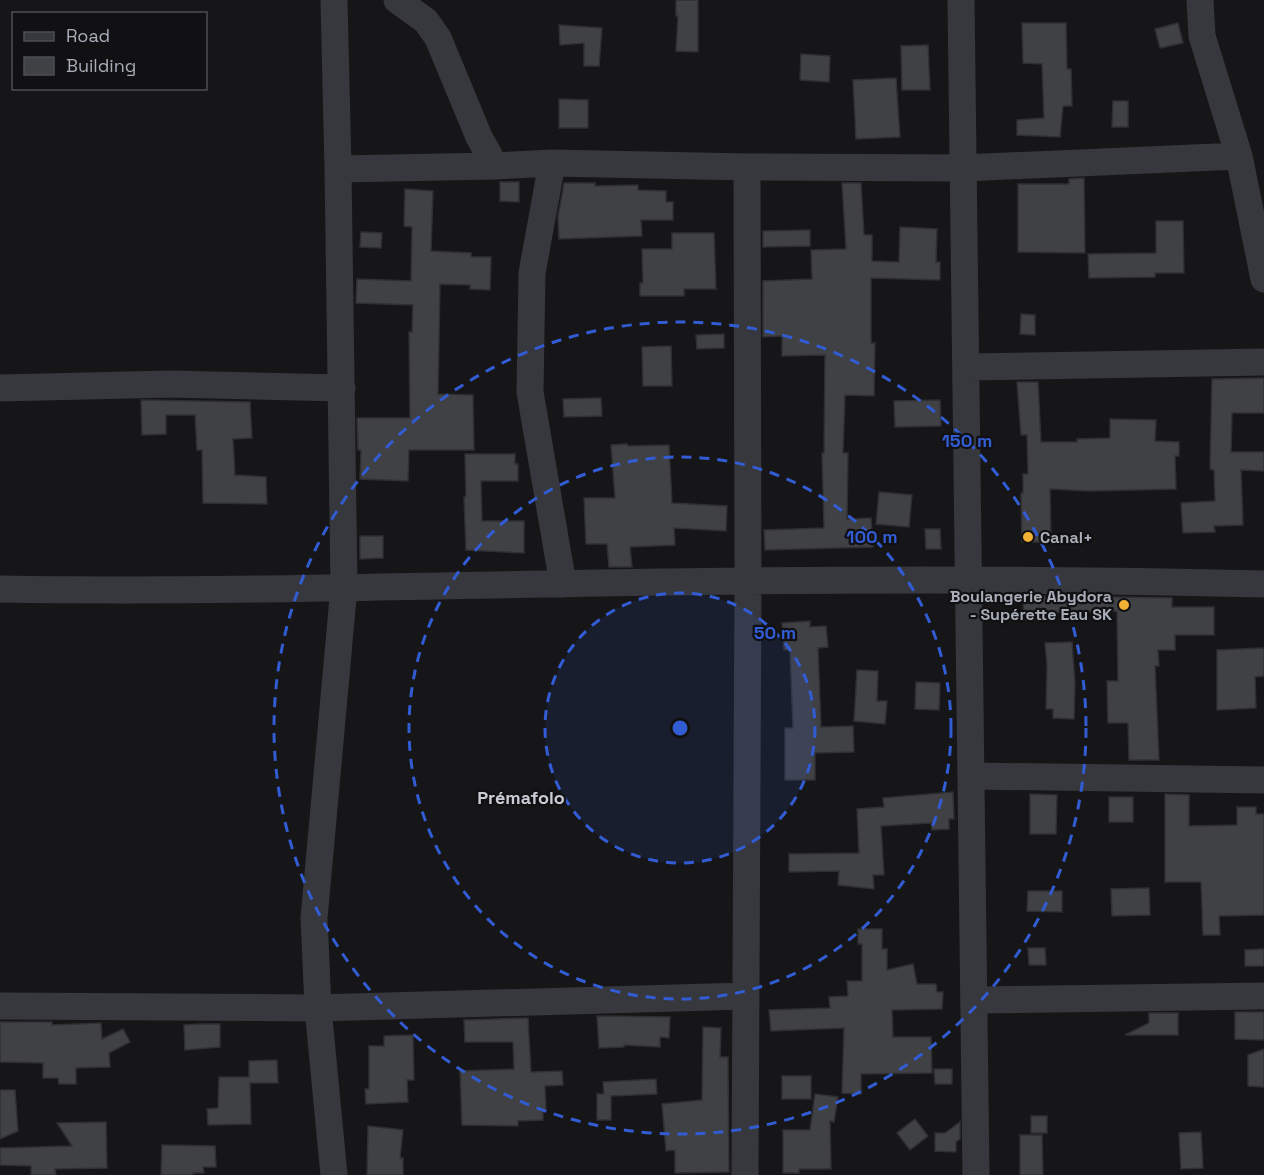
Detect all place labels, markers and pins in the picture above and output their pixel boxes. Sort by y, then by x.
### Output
place label: Canal+ [1040,527,1093,548]
marker: Canal+ [1021,530,1035,544]
place label: Boulangerie Abydora - Supérette Eau SK [950,586,1112,625]
marker: Boulangerie Abydora - Supérette Eau SK [1117,598,1131,612]
centre of rings [670,718,690,738]

